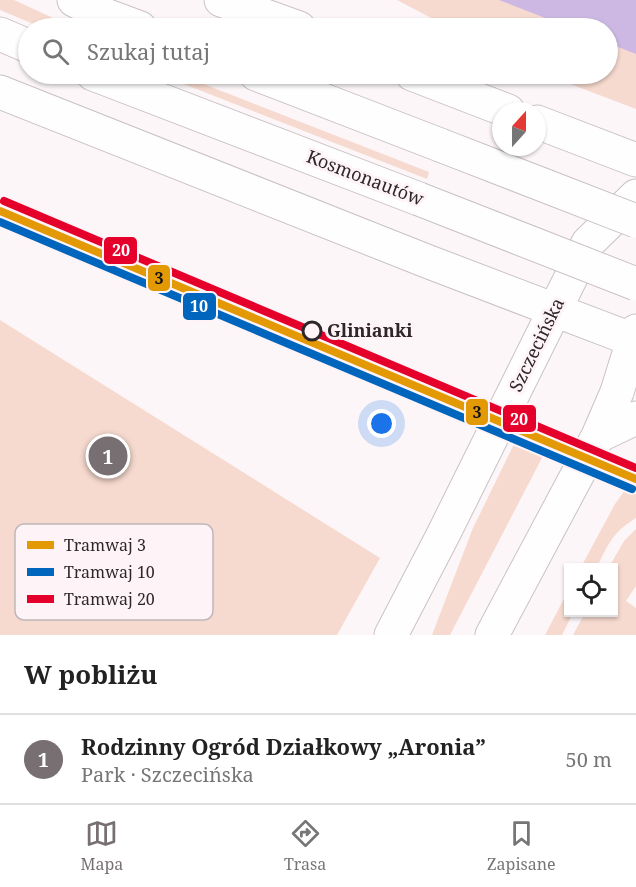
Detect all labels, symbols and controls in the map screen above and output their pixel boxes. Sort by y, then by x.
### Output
search box [18,18,618,84]
icon: search [39,35,72,68]
text: Szukaj tutaj [87,36,210,66]
north arrow [492,102,546,156]
street label: Kosmonautów [303,144,428,211]
line badge: 20 [103,236,138,265]
text: 20 [112,239,130,261]
line badge: 3 [147,264,171,292]
text: 3 [154,267,164,289]
line badge: 10 [182,292,217,321]
street label: Szczecińska [503,294,569,396]
text: 10 [190,295,208,317]
place label: Glinianki [327,318,413,342]
marker: Glinianki [302,321,322,341]
line badge: 3 [465,398,489,426]
text: 3 [472,401,482,423]
line badge: 20 [502,404,537,433]
text: 20 [510,408,528,430]
your location [367,409,396,438]
pin: 1 [88,434,128,478]
legend [15,524,213,620]
text: Tramwaj 3 [64,534,146,556]
text: Tramwaj 10 [64,561,155,583]
map controls [564,563,618,617]
button: locate [564,563,618,617]
text: Tramwaj 20 [64,588,155,610]
text: W pobliżu [24,656,158,692]
text: Rodzinny Ogród Działkowy „Aronia” [81,731,486,761]
text: 1 [38,746,49,773]
text: 50 m [566,746,612,773]
text: Park · Szczecińska [81,761,254,788]
tab: Mapa [80,817,123,875]
tab: Trasa [284,817,326,875]
tab: Zapisane [487,817,556,875]

